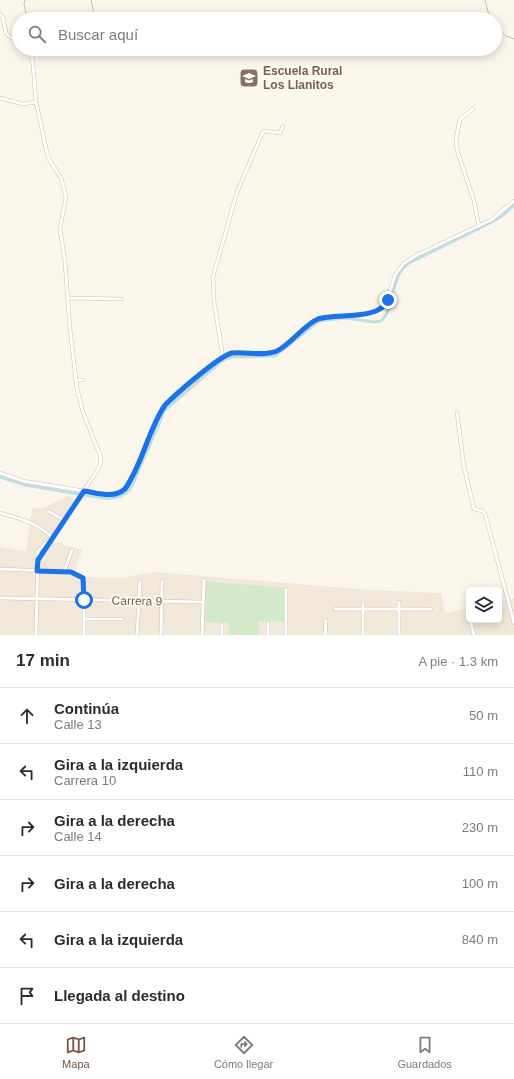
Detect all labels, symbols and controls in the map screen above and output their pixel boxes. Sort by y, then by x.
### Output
search box [12,12,502,56]
icon: search [26,23,48,45]
text: Buscar aquí [58,26,138,43]
place label: Escuela Rural Los Llanitos [263,64,342,92]
school or university icon: Escuela Rural Los Llanitos [238,67,260,89]
route end [379,291,397,309]
map controls [466,587,502,623]
button: layers [466,587,502,623]
route start [75,591,93,609]
street label: Carrera 9 [112,594,163,608]
text: 17 min [16,651,70,670]
text: A pie · 1.3 km [419,654,498,669]
text: Continúa [54,700,119,717]
icon: ahead [16,705,38,727]
text: 50 m [469,708,498,723]
text: Calle 13 [54,717,102,732]
text: Gira a la izquierda [54,756,183,773]
icon: left [16,761,38,783]
text: 110 m [463,764,498,779]
text: Carrera 10 [54,773,116,788]
text: Gira a la derecha [54,812,175,829]
icon: right [16,817,38,839]
text: 230 m [462,820,498,835]
text: Calle 14 [54,829,102,844]
icon: right [16,873,38,895]
text: Gira a la derecha [54,875,175,892]
text: 100 m [462,876,498,891]
icon: left [16,929,38,951]
text: Gira a la izquierda [54,931,183,948]
text: 840 m [462,932,498,947]
icon: arrive [16,985,38,1007]
text: Llegada al destino [54,987,185,1004]
tab: Mapa [62,1034,90,1070]
tab: Cómo llegar [214,1034,273,1070]
tab: Guardados [397,1034,452,1070]

